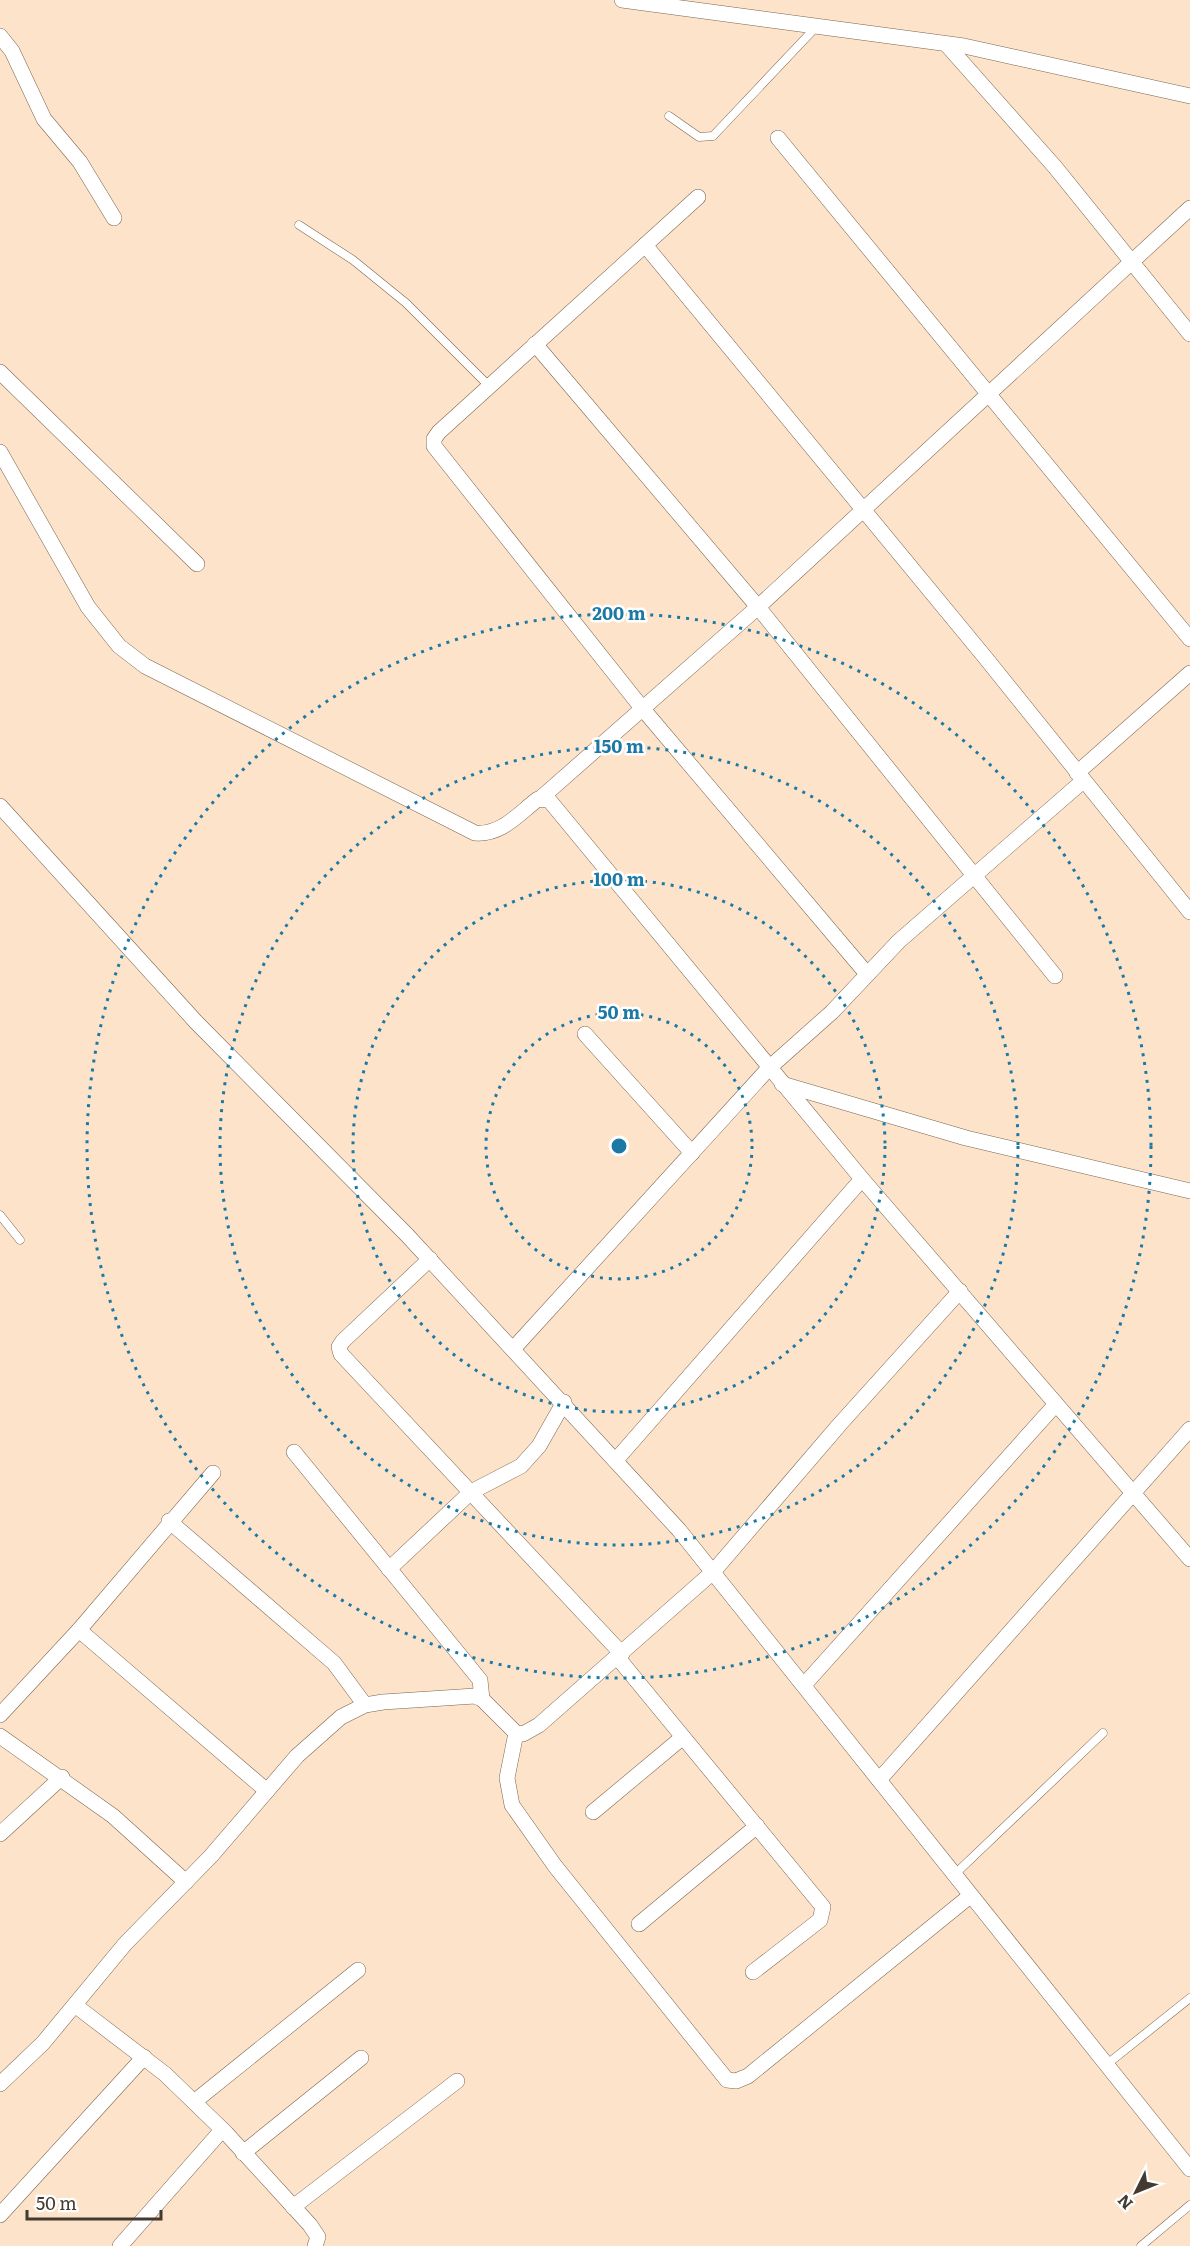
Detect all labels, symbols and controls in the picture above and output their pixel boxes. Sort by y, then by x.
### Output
text: 200 m [592,599,646,626]
text: 150 m [594,732,644,759]
text: 100 m [593,865,645,892]
text: 50 m [598,998,640,1025]
centre of rings [609,1136,629,1156]
north arrow [1106,2162,1166,2222]
scale bar [27,2183,160,2221]
text: 50 m [36,2189,77,2216]
text: N [1111,2190,1138,2216]

